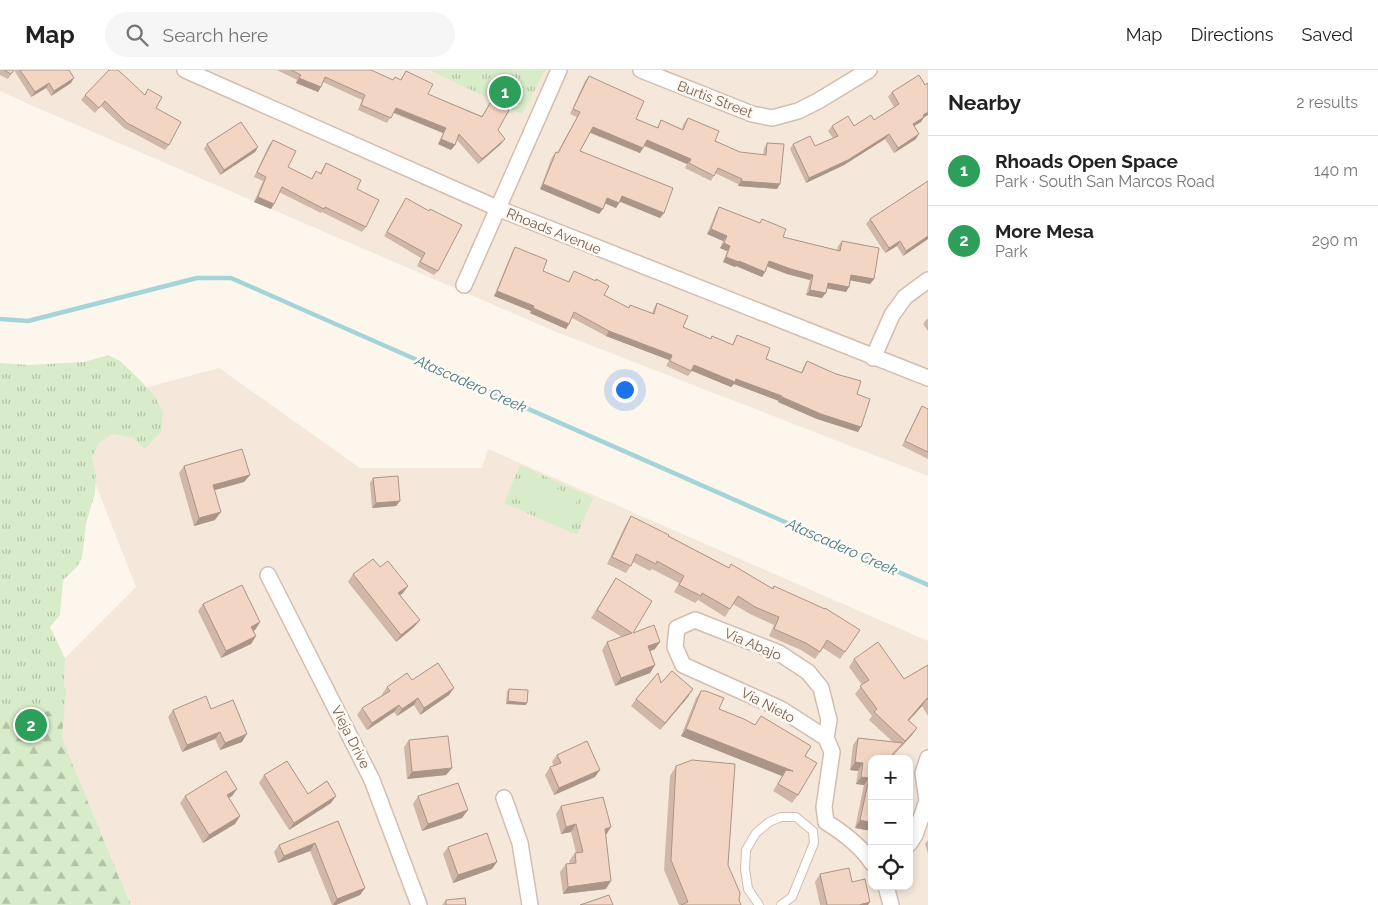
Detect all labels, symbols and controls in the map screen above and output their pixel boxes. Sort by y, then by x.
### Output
search box [105,12,455,57]
text: Map [25,20,75,49]
icon: search [123,21,151,49]
text: Search here [163,24,268,46]
text: Map [1126,24,1162,45]
text: Directions [1190,24,1274,45]
text: Saved [1302,24,1353,45]
pin: 1 [489,73,521,111]
street label: Burtis Street [675,77,755,121]
text: Nearby [948,90,1021,115]
text: 2 results [1296,93,1358,112]
text: Rhoads Open Space [995,150,1178,172]
text: 1 [960,161,968,180]
text: 140 m [1314,161,1358,180]
text: Park · South San Marcos Road [995,172,1215,191]
street label: Rhoads Avenue [504,205,604,257]
text: More Mesa [995,220,1094,242]
text: 2 [959,231,969,250]
text: 290 m [1312,231,1358,250]
text: Park [995,242,1028,261]
water label: Atascadero Creek [412,351,529,417]
your location [612,377,638,403]
water label: Atascadero Creek [783,514,900,580]
street label: Via Abajo [722,625,784,663]
street label: Via Nieto [738,684,798,726]
street label: Vieja Drive [328,703,374,771]
pin: 2 [15,706,47,744]
map controls [868,755,913,890]
button: + [868,755,913,800]
button: − [868,800,913,845]
button: locate [868,845,913,890]

